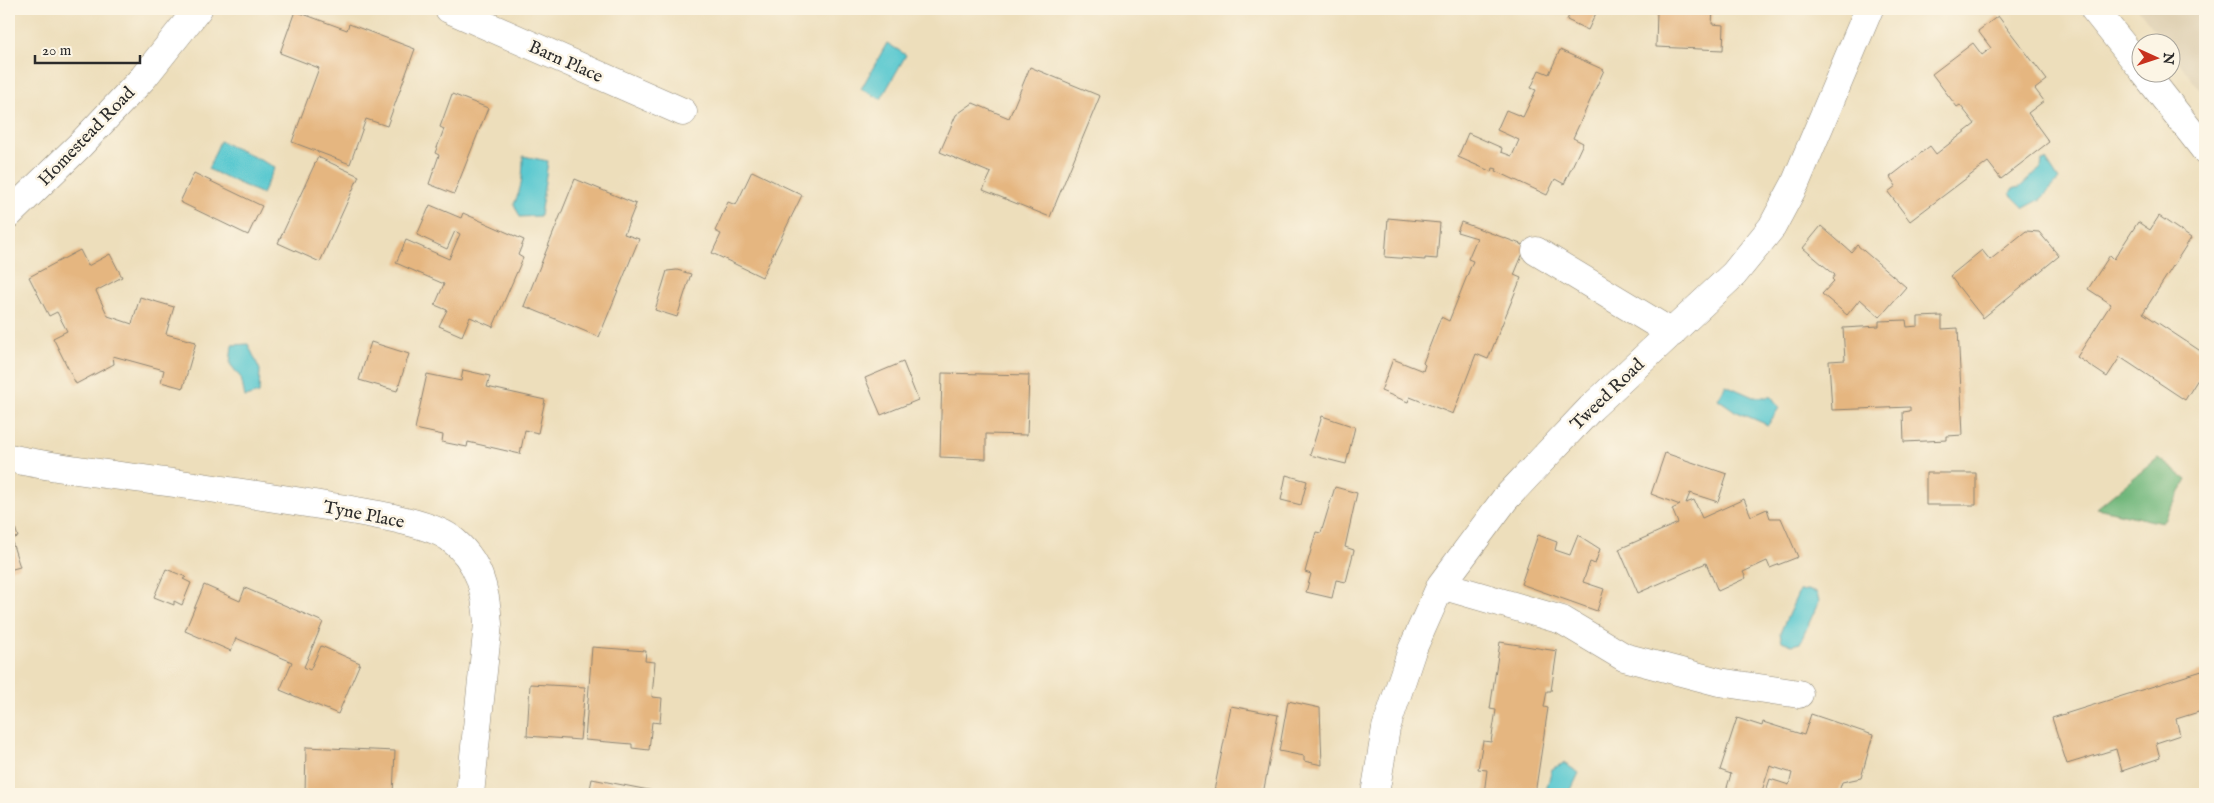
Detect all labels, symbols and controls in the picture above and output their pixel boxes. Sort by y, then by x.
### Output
scale bar [35,32,140,64]
north arrow [2132,32,2182,82]
street label: Barn Place [525,36,606,89]
text: 20 m [42,41,72,60]
text: N [2159,51,2177,65]
street label: Homestead Road [34,82,141,192]
street label: Tweed Road [1566,354,1650,436]
street label: Tyne Place [321,496,406,535]

